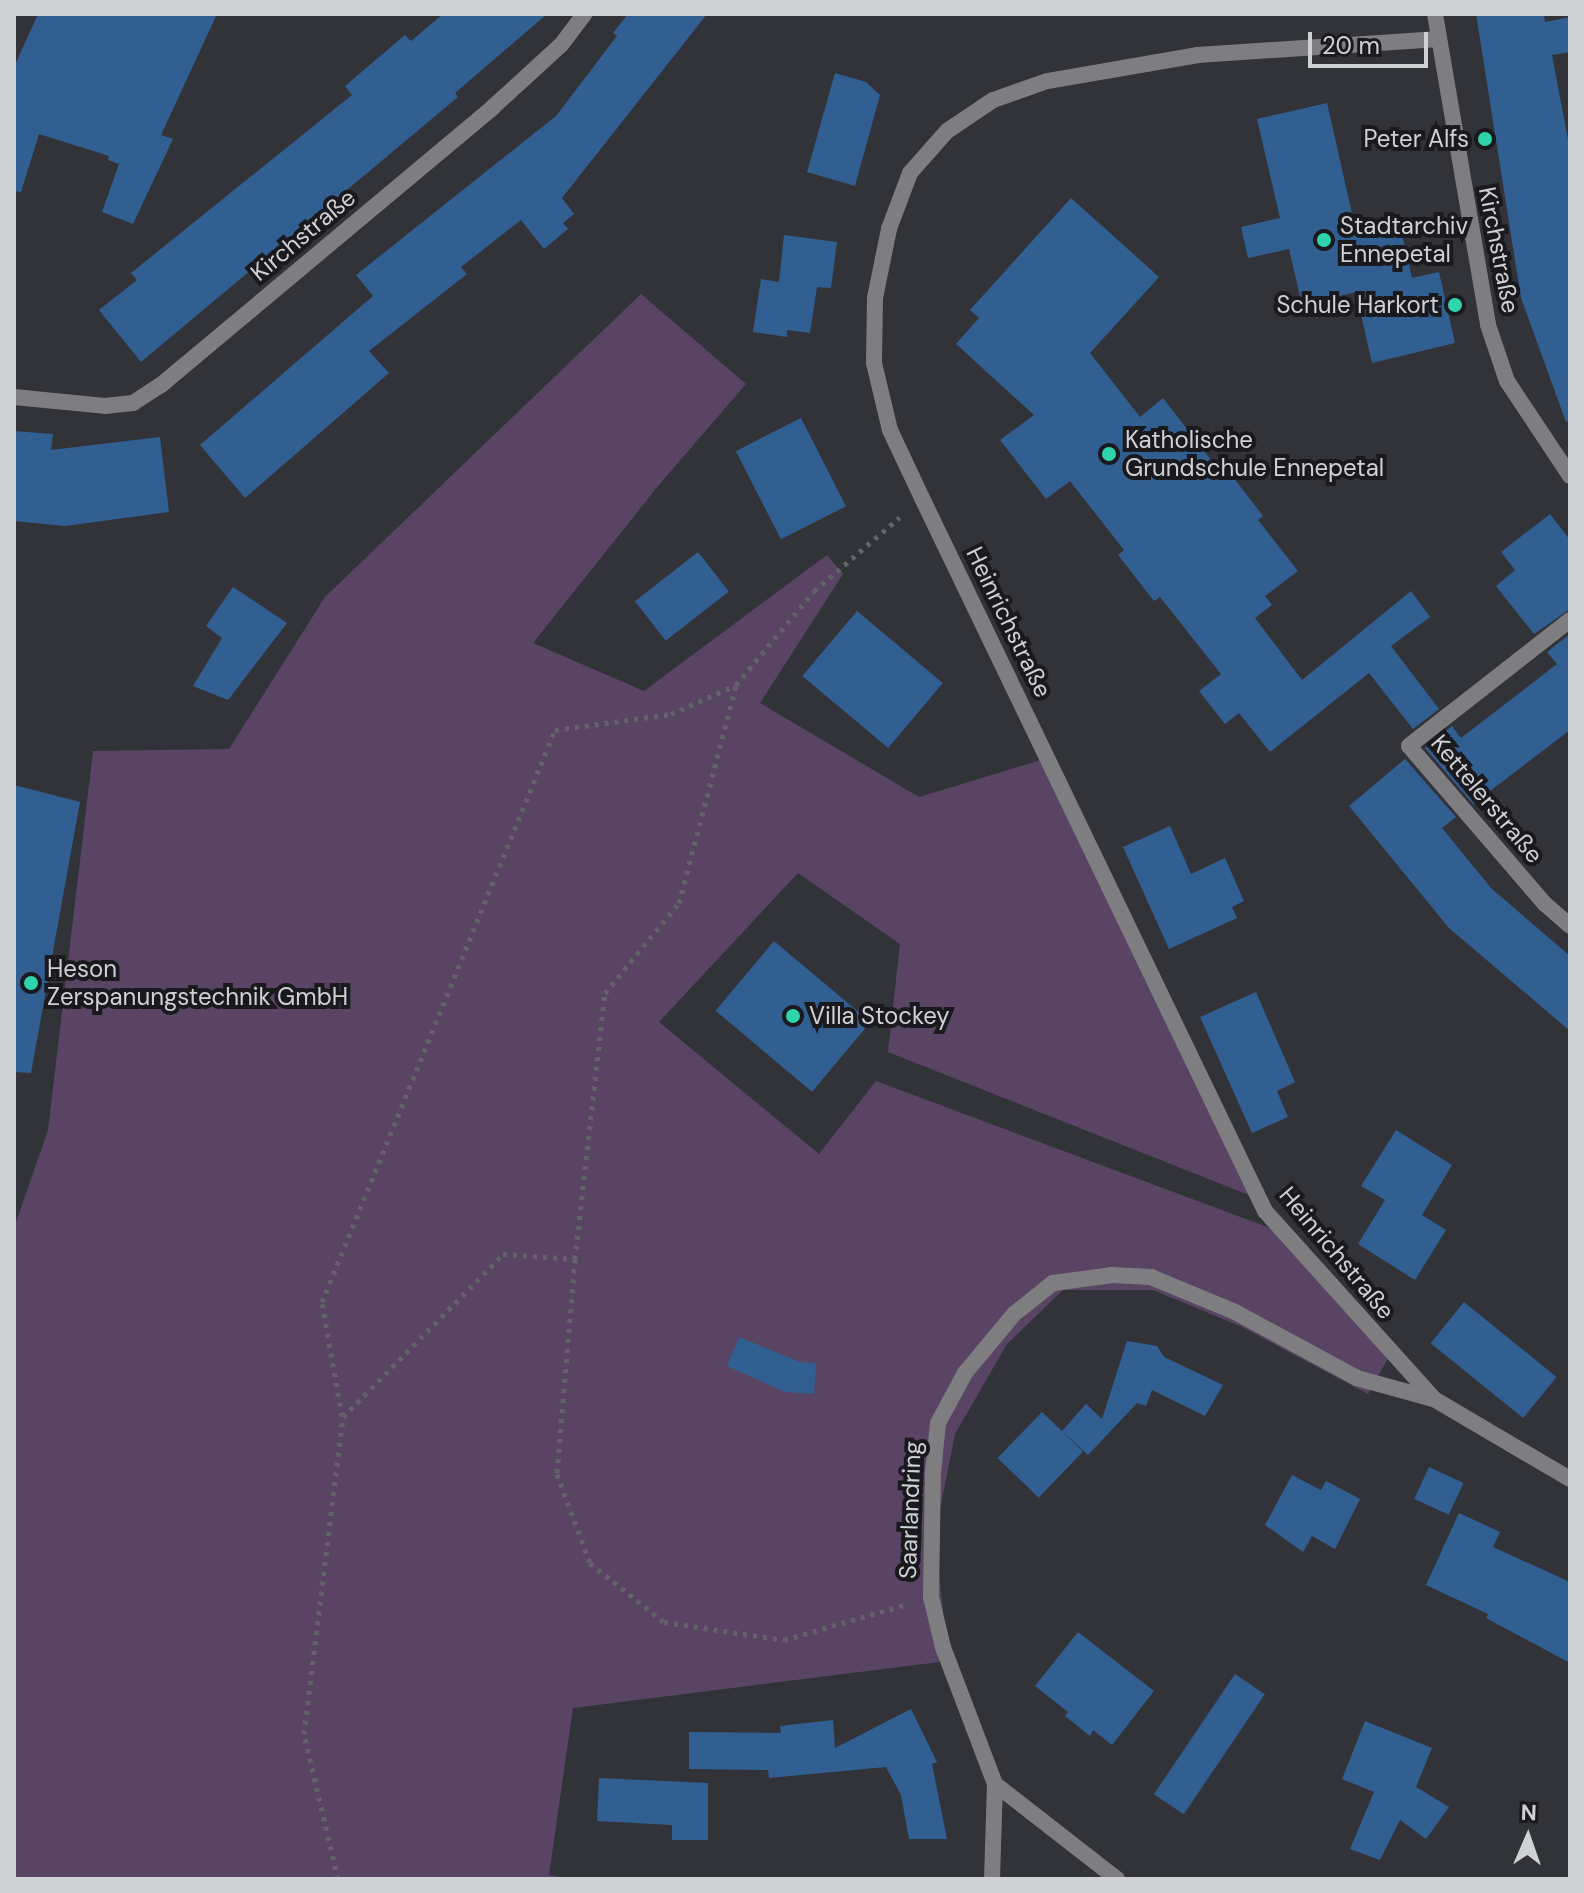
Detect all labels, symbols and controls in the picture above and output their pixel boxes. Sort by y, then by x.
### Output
scale bar [1312,16,1432,66]
text: 20 m [1322,30,1380,61]
place label: Peter Alfs [1364,125,1469,153]
marker: Peter Alfs [1476,130,1494,148]
street label: Kirchstraße [245,183,361,287]
street label: Kirchstraße [1473,185,1525,315]
place label: Stadtarchiv Ennepetal [1340,212,1468,268]
marker: Stadtarchiv Ennepetal [1315,231,1333,249]
place label: Schule Harkort [1276,291,1439,319]
marker: Schule Harkort [1446,296,1464,314]
place label: Katholische Grundschule Ennepetal [1125,426,1384,482]
marker: Katholische Grundschule Ennepetal [1100,445,1118,463]
street label: Heinrichstraße [960,542,1058,702]
street label: Kettelerstraße [1425,729,1549,869]
place label: Heson Zerspanungstechnik GmbH [47,955,348,1011]
marker: Heson Zerspanungstechnik GmbH [22,974,40,992]
place label: Villa Stockey [809,1002,950,1030]
marker: Villa Stockey [784,1007,802,1025]
street label: Heinrichstraße [1273,1181,1401,1325]
street label: Saarlandring [893,1441,927,1579]
north arrow [1488,1797,1568,1877]
text: N [1520,1798,1537,1827]

